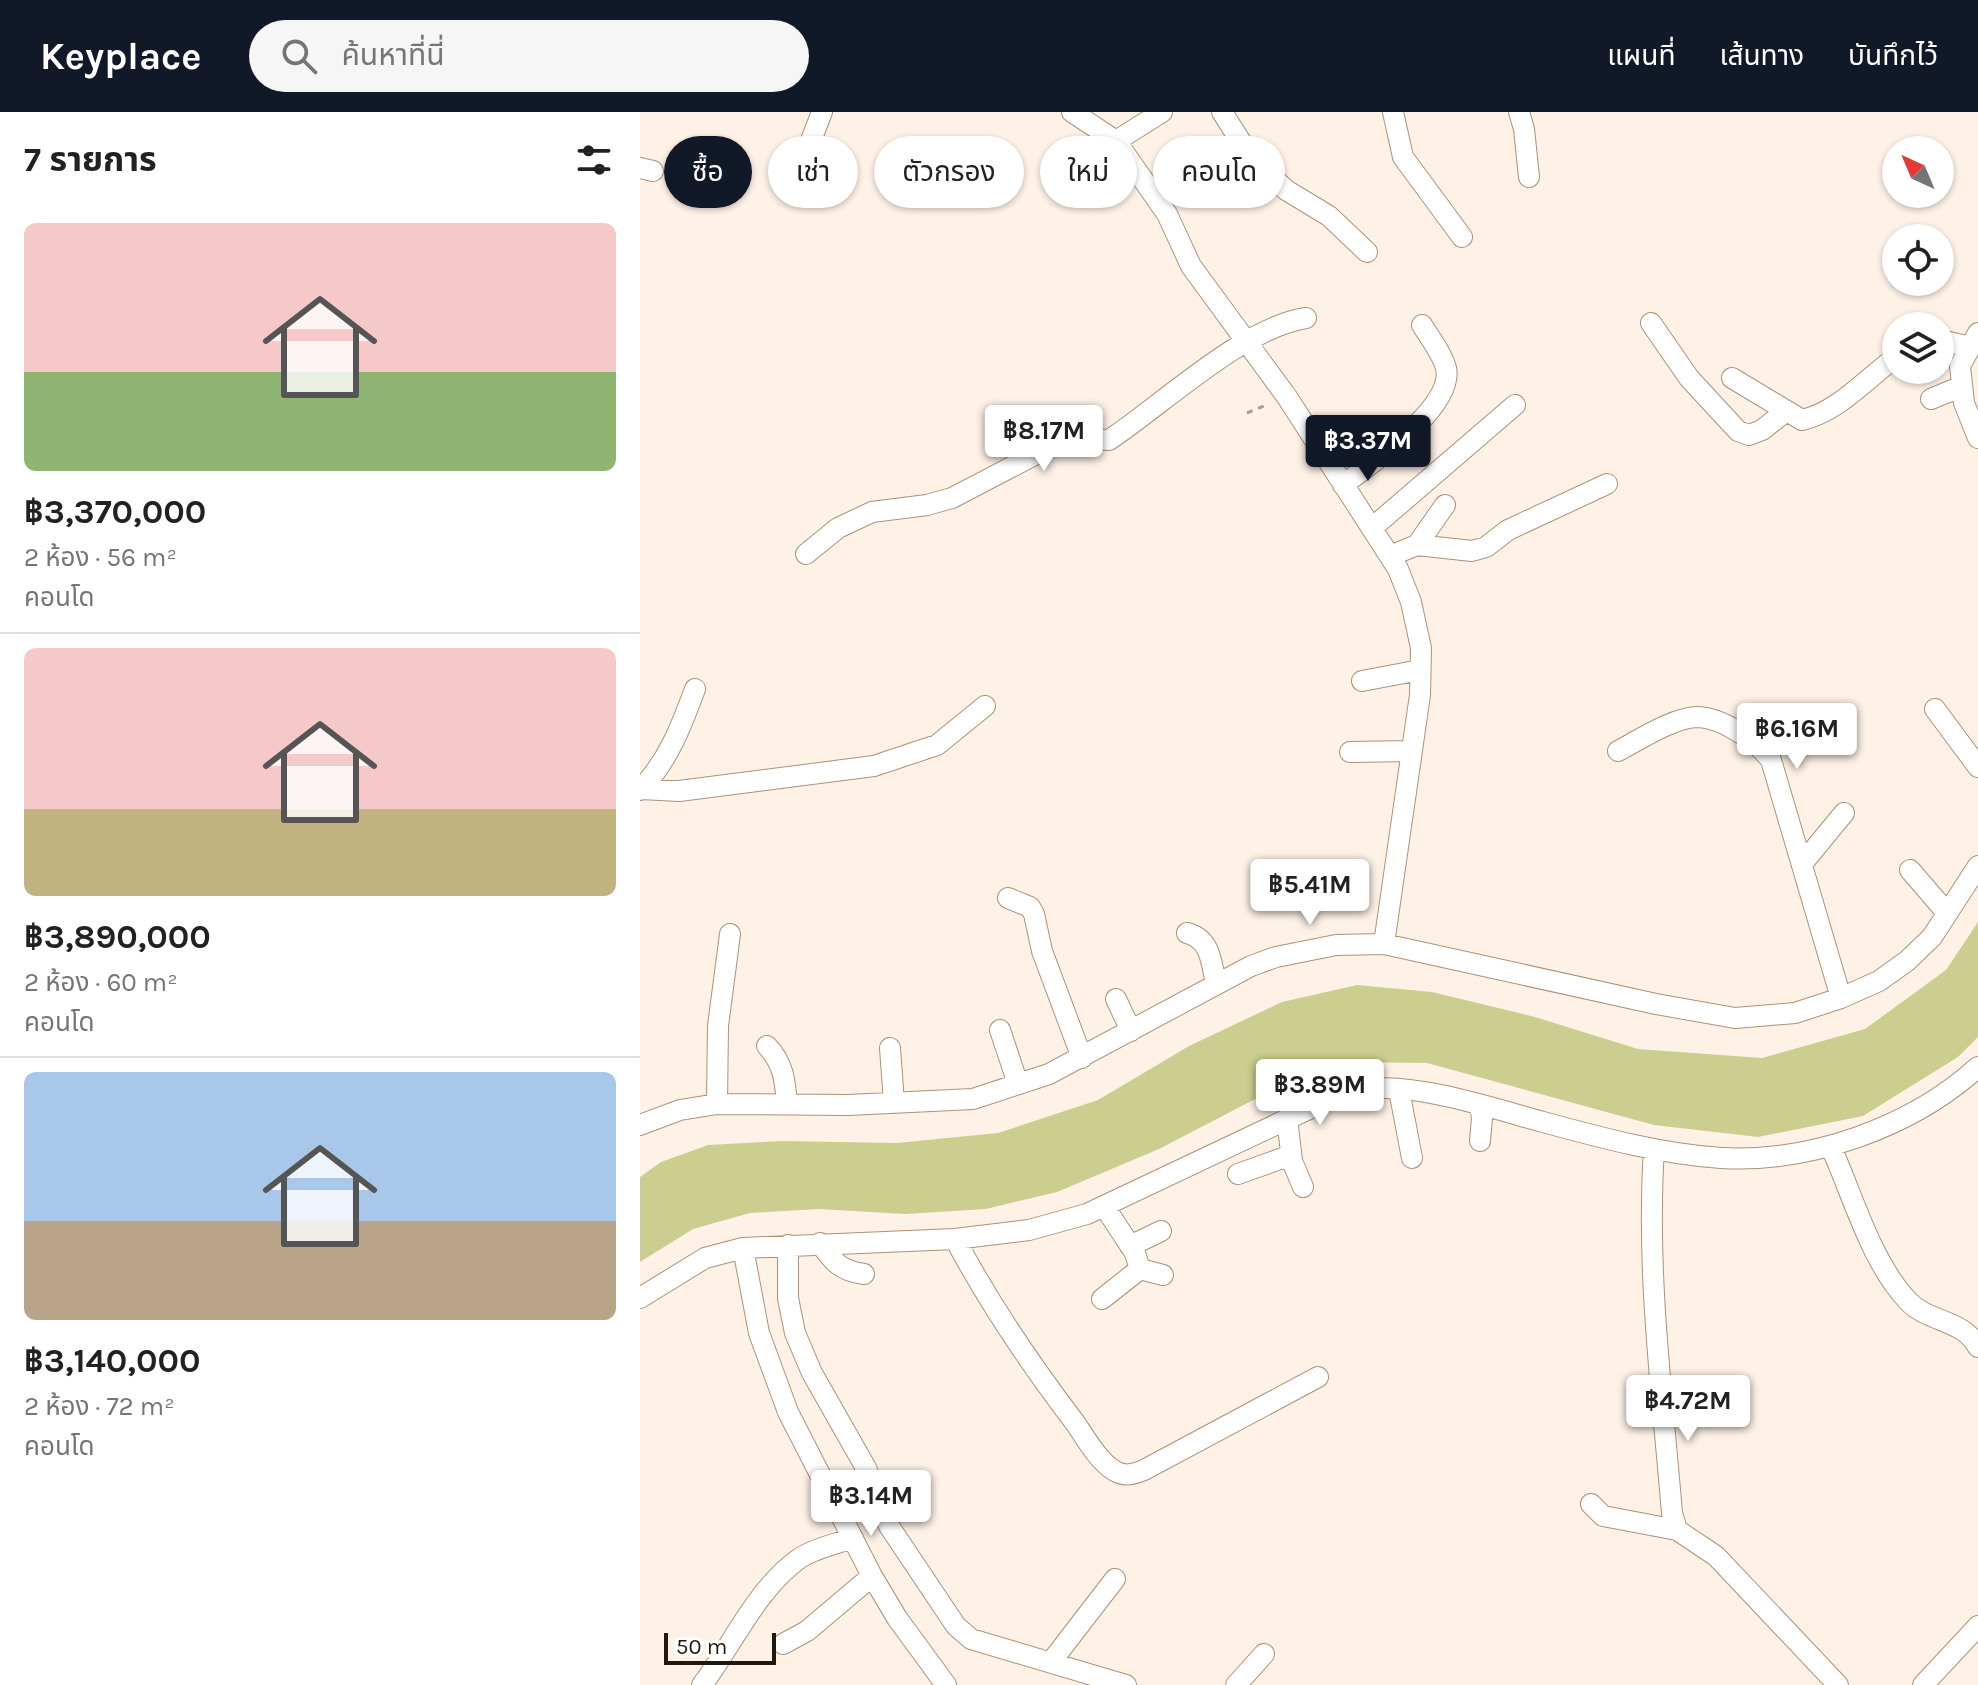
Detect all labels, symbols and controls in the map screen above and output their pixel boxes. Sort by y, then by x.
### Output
search box [249,20,809,92]
text: Keyplace [40,34,201,79]
icon: search [277,34,321,78]
text: ค้นหาที่นี่ [341,37,445,73]
text: แผนที่ [1607,39,1675,72]
text: เส้นทาง [1719,39,1804,72]
text: บันทึกไว้ [1848,39,1938,72]
chip: ซื้อ [664,136,752,208]
chip: เช่า [768,136,858,208]
chip: ตัวกรอง [874,136,1024,208]
chip: ใหม่ [1040,136,1137,208]
chip: คอนโด [1153,136,1285,208]
north arrow [1882,136,1954,208]
map controls [1882,136,1954,384]
icon: filters [572,138,616,182]
text: 7 รายการ [24,140,157,180]
button: locate [1882,224,1954,296]
icon: home [248,275,392,419]
button: layers [1882,312,1954,384]
pin: ฿8.17M [979,405,1109,473]
text: ฿8.17M [1003,415,1085,446]
pin: ฿3.37M [1303,415,1433,483]
text: ฿3.37M [1324,425,1412,456]
text: ฿3,370,000 [24,492,206,532]
text: 2 ห้อง · 56 m² [24,542,177,573]
text: คอนโด [24,582,95,613]
icon: home [248,700,392,844]
pin: ฿6.16M [1732,703,1862,771]
text: ฿6.16M [1755,713,1839,744]
pin: ฿5.41M [1245,859,1375,927]
text: ฿5.41M [1268,869,1352,900]
text: ฿3,890,000 [24,917,211,957]
text: 2 ห้อง · 60 m² [24,967,178,998]
text: คอนโด [24,1007,95,1038]
pin: ฿3.89M [1255,1059,1385,1127]
text: ฿3.89M [1274,1069,1366,1100]
icon: home [248,1124,392,1268]
text: ฿3,140,000 [24,1341,200,1381]
pin: ฿4.72M [1623,1375,1753,1443]
text: ฿4.72M [1644,1385,1732,1416]
text: 2 ห้อง · 72 m² [24,1391,175,1422]
text: คอนโด [24,1431,95,1462]
pin: ฿3.14M [806,1470,936,1538]
text: ฿3.14M [829,1480,913,1511]
scale bar [664,1629,776,1665]
text: 50 m [676,1634,727,1660]

